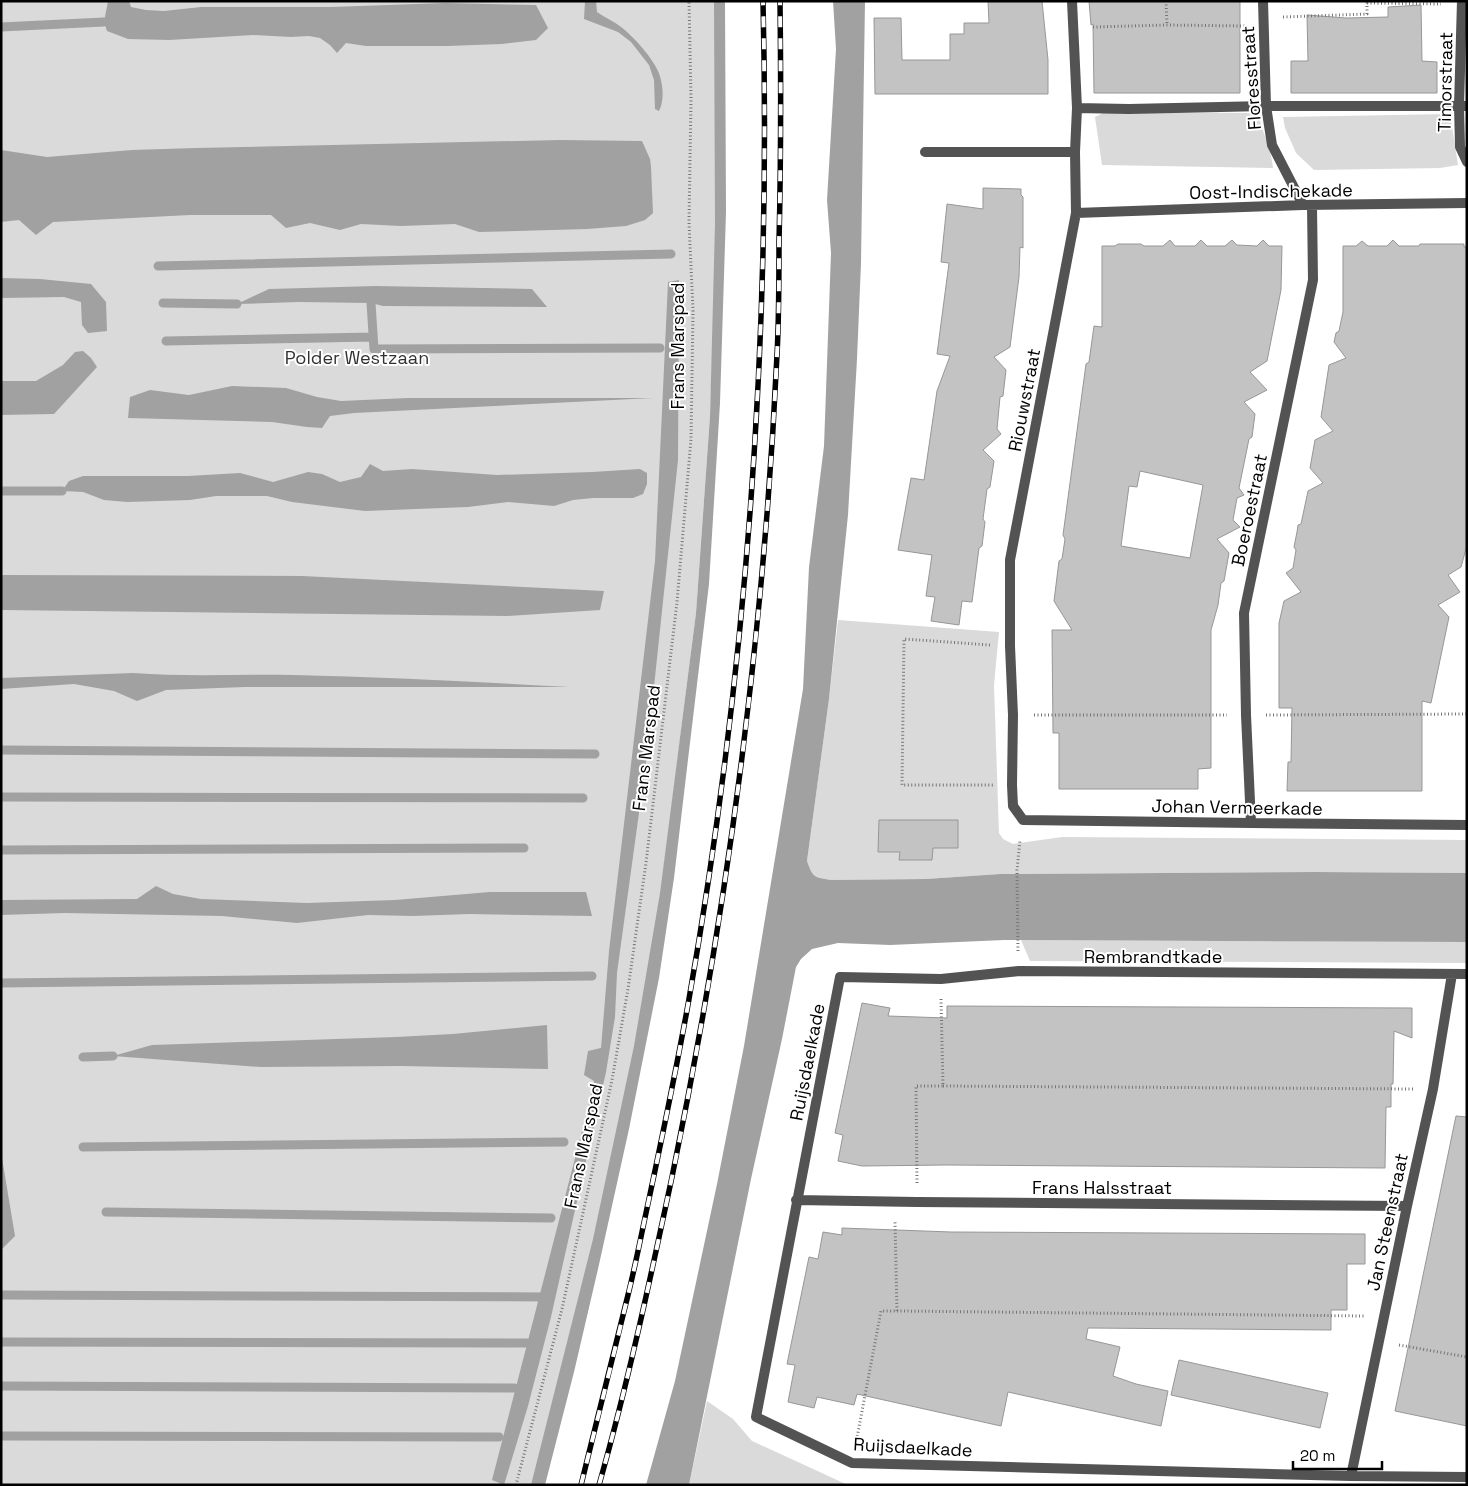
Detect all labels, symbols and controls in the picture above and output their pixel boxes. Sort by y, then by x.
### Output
street label: Floresstraat [1236,25,1266,131]
street label: Timorstraat [1433,32,1457,132]
street label: Oost-Indischekade [1189,178,1353,204]
street label: Frans Marspad [666,282,689,410]
park label: Polder Westzaan [285,346,429,369]
street label: Riouwstraat [1003,346,1045,454]
street label: Boeroestraat [1226,452,1272,568]
street label: Frans Marspad [627,684,665,812]
street label: Johan Vermeerkade [1151,794,1323,820]
street label: Rembrandtkade [1084,945,1222,968]
street label: Ruijsdaelkade [784,1001,830,1123]
street label: Frans Marspad [559,1081,607,1211]
street label: Jan Steenstraat [1361,1151,1413,1293]
street label: Frans Halsstraat [1032,1176,1172,1199]
street label: Ruijsdaelkade [853,1432,973,1462]
scale bar [1293,1438,1382,1470]
text: 20 m [1300,1446,1335,1465]

